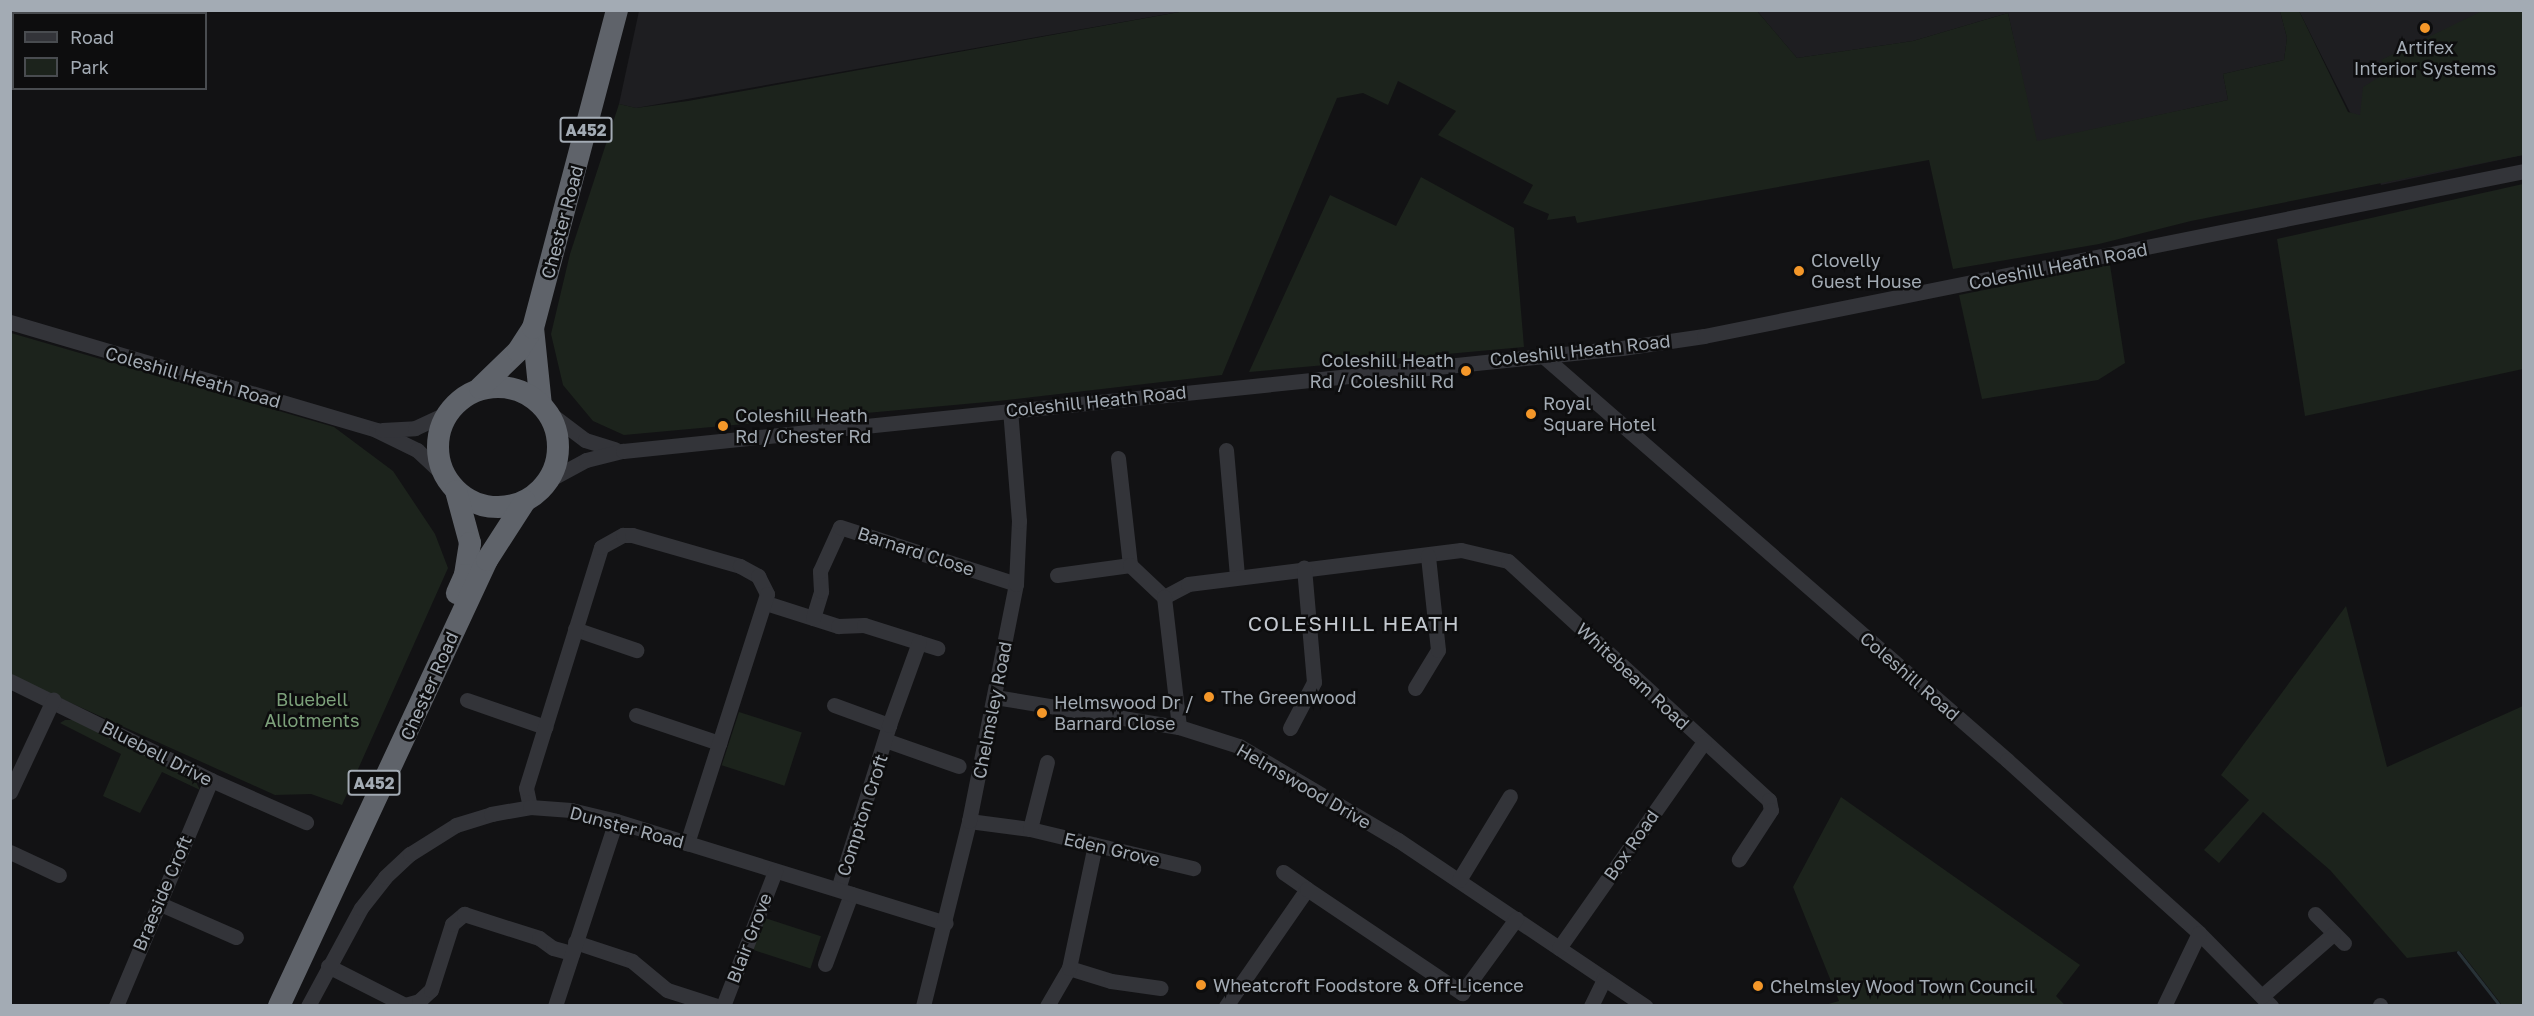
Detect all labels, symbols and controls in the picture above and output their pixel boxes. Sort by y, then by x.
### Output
legend [12,12,207,90]
marker: Artifex Interior Systems [2418,21,2432,35]
text: Road [70,26,114,48]
place label: Artifex Interior Systems [2354,37,2496,80]
text: Park [70,56,109,78]
road number: A452 [559,117,613,143]
street label: Chester Road [536,163,588,281]
street label: Coleshill Heath Road [1967,238,2149,294]
place label: Clovelly Guest House [1811,250,1922,292]
marker: Clovelly Guest House [1792,264,1806,278]
street label: Coleshill Heath Road [1489,330,1671,370]
street label: Coleshill Heath Road [103,342,283,412]
place label: Coleshill Heath Rd / Coleshill Rd [1310,350,1454,392]
marker: Coleshill Heath Rd / Coleshill Rd [1459,364,1473,378]
street label: Coleshill Heath Road [1005,381,1187,421]
place label: Royal Square Hotel [1543,393,1656,436]
place label: Coleshill Heath Rd / Chester Rd [735,405,871,448]
marker: Royal Square Hotel [1524,407,1538,421]
marker: Coleshill Heath Rd / Chester Rd [716,419,730,433]
street label: Barnard Close [855,522,977,580]
district label: COLESHILL HEATH [1248,610,1460,636]
street label: Whitebeam Road [1572,618,1694,734]
street label: Coleshill Road [1856,627,1964,725]
street label: Chester Road [395,628,463,744]
street label: Chelmsley Road [968,640,1016,780]
place label: The Greenwood [1221,686,1357,708]
park label: Bluebell Allotments [264,689,360,732]
marker: The Greenwood [1202,690,1216,704]
place label: Helmswood Dr / Barnard Close [1054,692,1194,734]
marker: Helmswood Dr / Barnard Close [1035,706,1049,720]
street label: Bluebell Drive [98,716,216,790]
street label: Helmswood Drive [1233,739,1375,833]
street label: Compton Croft [832,751,892,879]
road number: A452 [347,770,401,796]
street label: Dunster Road [568,801,686,853]
street label: Box Road [1599,806,1663,884]
street label: Eden Grove [1062,827,1162,871]
street label: Braeside Croft [128,832,196,954]
street label: Blair Grove [722,890,776,986]
place label: Wheatcroft Foodstore & Off-Licence [1213,974,1524,996]
place label: Chelmsley Wood Town Council [1770,975,2035,997]
marker: Wheatcroft Foodstore & Off-Licence [1194,978,1208,992]
marker: Chelmsley Wood Town Council [1751,979,1765,993]

